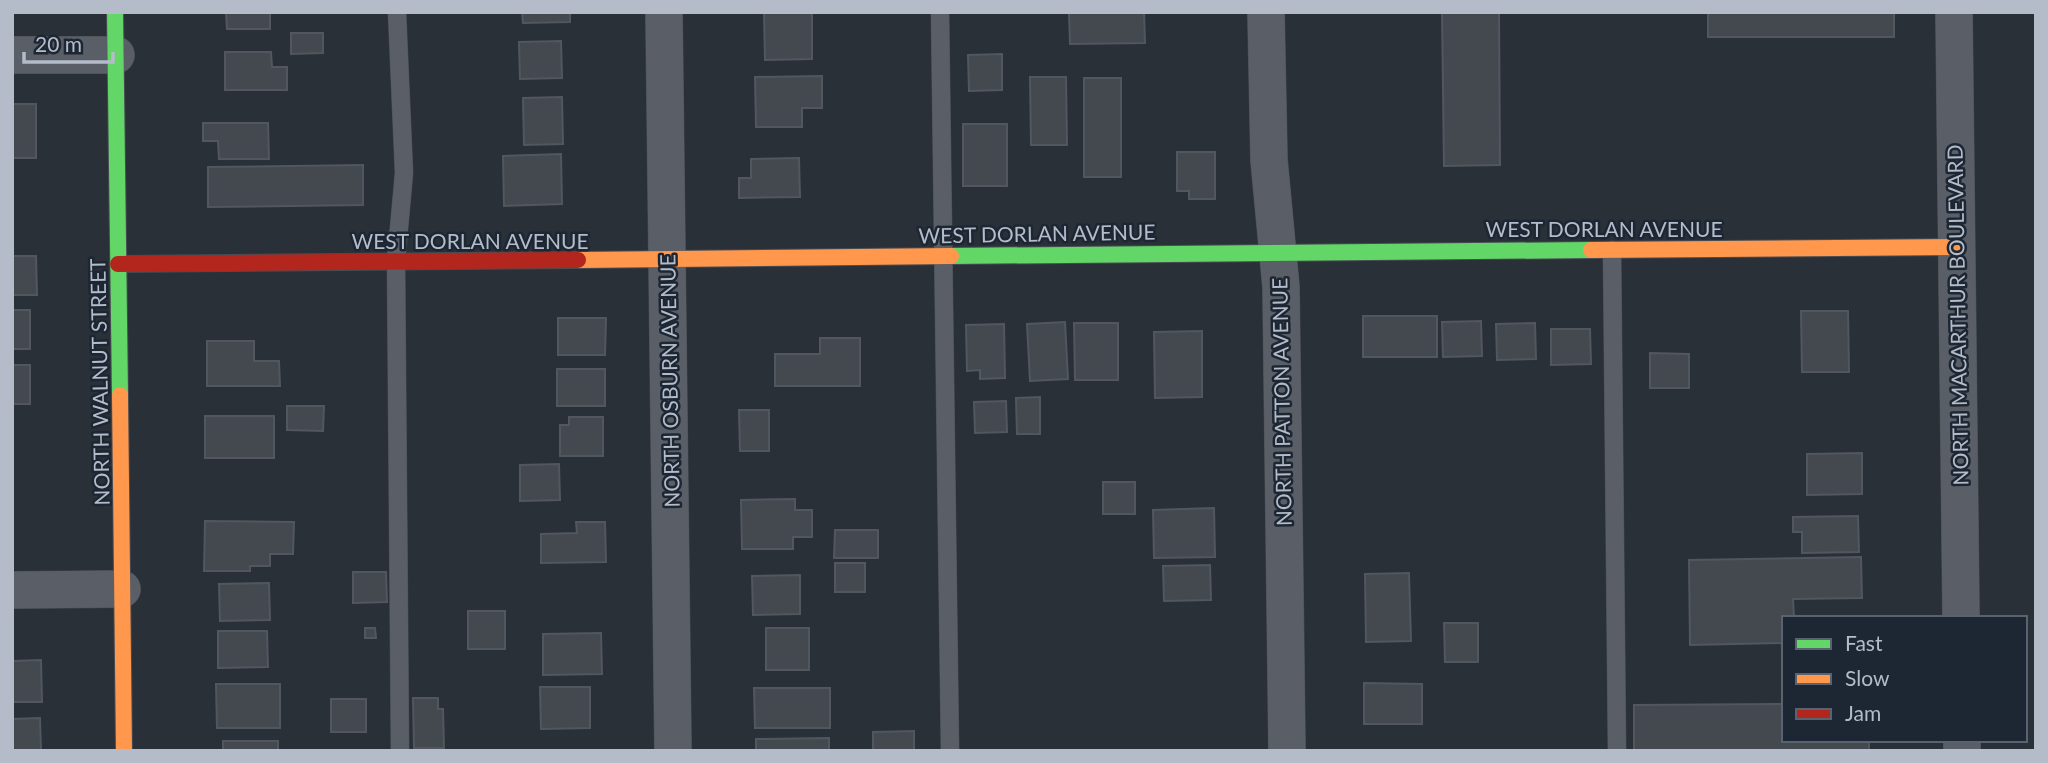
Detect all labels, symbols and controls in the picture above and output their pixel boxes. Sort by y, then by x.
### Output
scale bar [24,21,114,65]
text: 20 m [35,31,82,56]
street label: NORTH MACARTHUR BOULEVARD [1942,144,1972,486]
street label: WEST DORLAN AVENUE [1485,216,1723,241]
street label: WEST DORLAN AVENUE [918,218,1156,248]
street label: WEST DORLAN AVENUE [351,228,589,253]
street label: NORTH OSBURN AVENUE [654,254,684,508]
street label: NORTH WALNUT STREET [84,258,114,506]
street label: NORTH PATTON AVENUE [1266,278,1296,526]
legend [1782,616,2027,742]
text: Fast [1845,630,1883,655]
text: Slow [1845,665,1890,690]
text: Jam [1845,700,1881,725]

